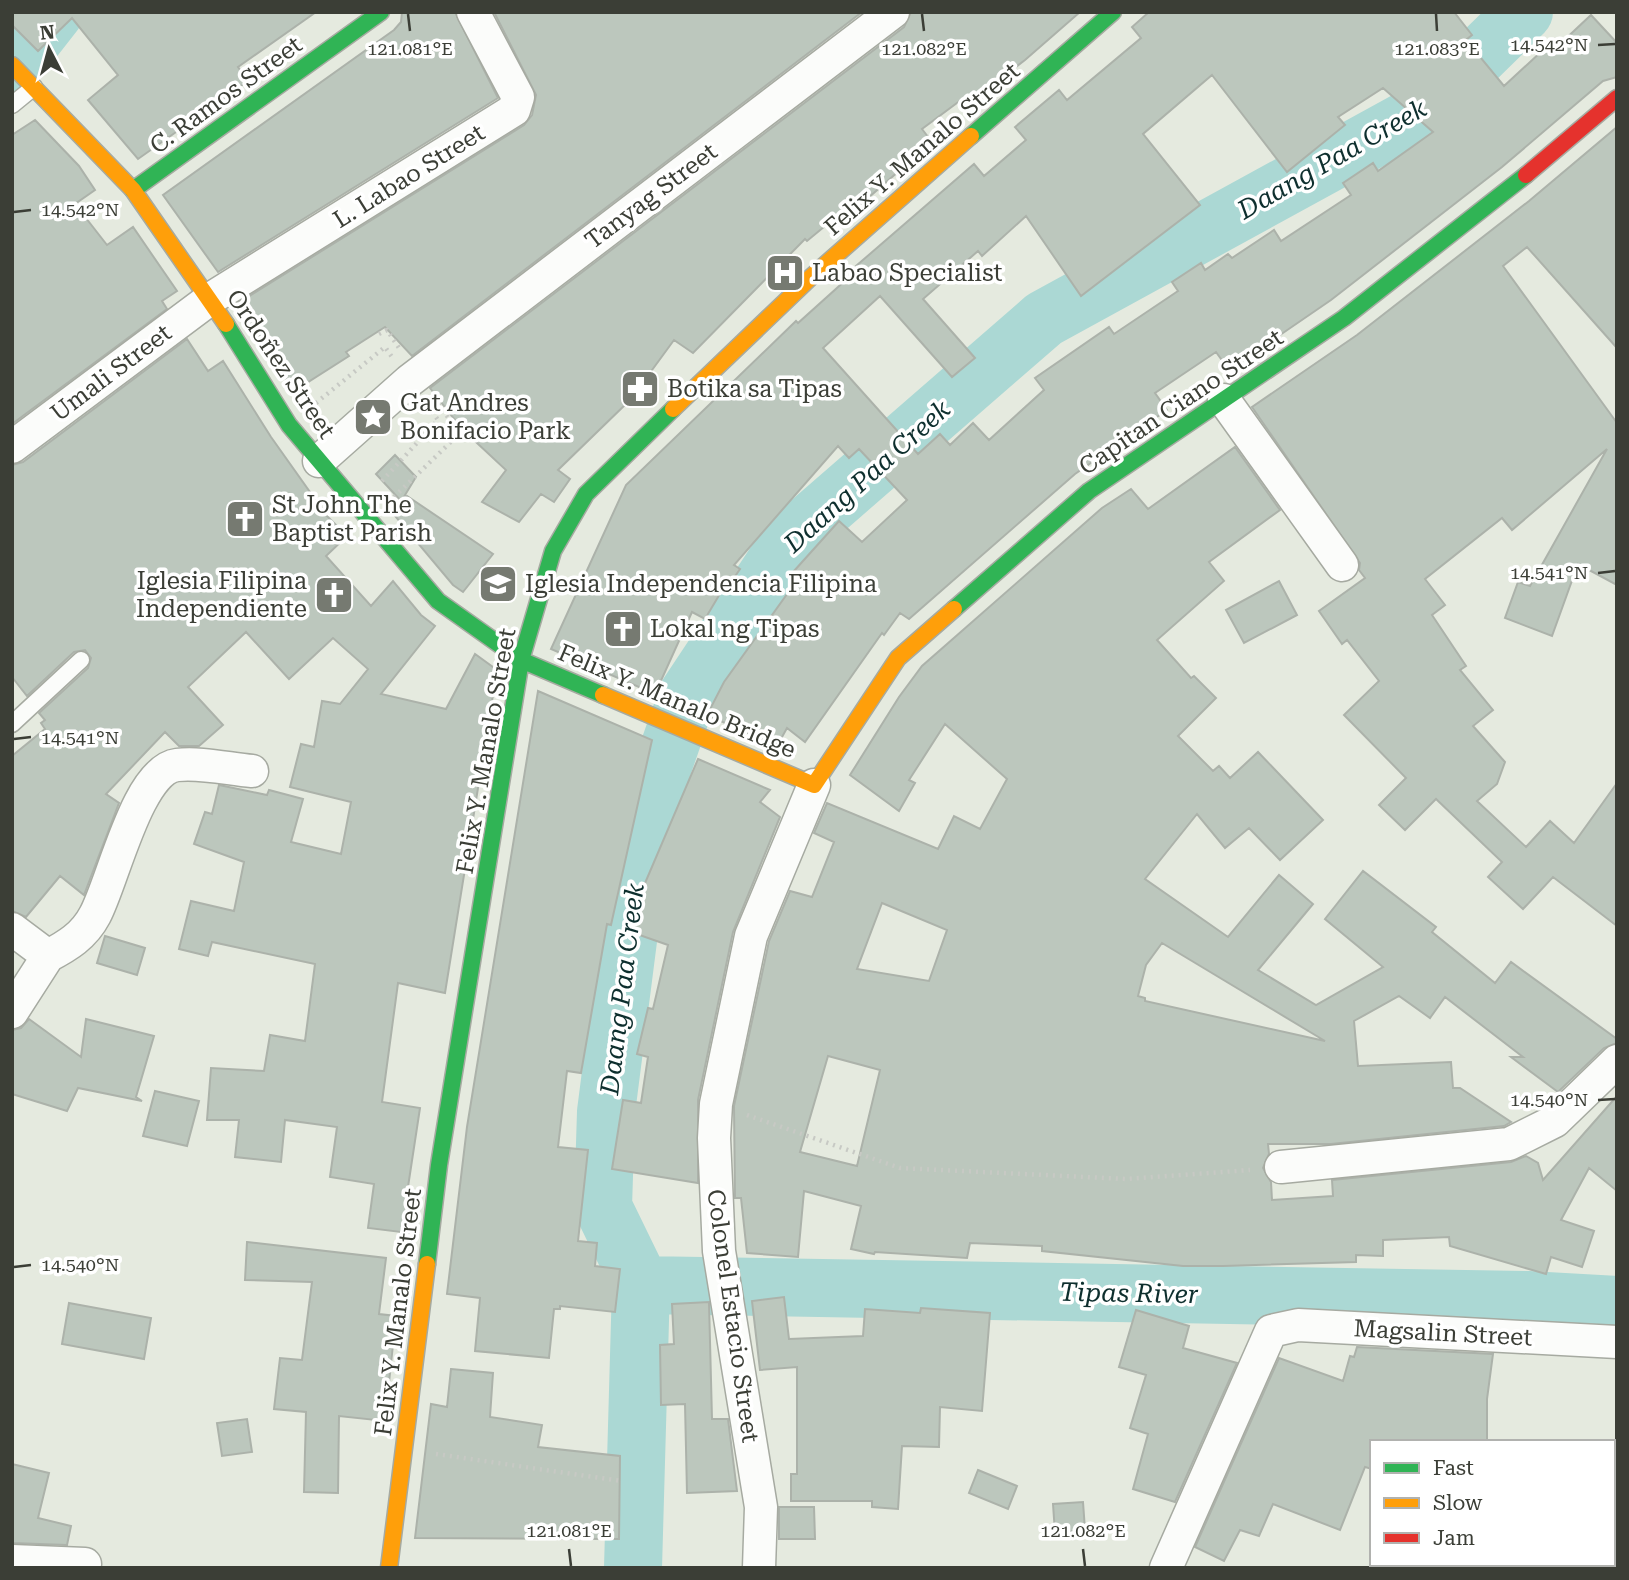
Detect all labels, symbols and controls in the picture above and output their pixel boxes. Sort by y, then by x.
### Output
north arrow [14,14,84,84]
text: N [39,20,56,45]
street label: C. Ramos Street [145,30,307,159]
text: 14.542°N [1510,34,1588,55]
text: 121.081°E [367,38,453,59]
text: 121.082°E [881,38,967,59]
text: 121.083°E [1394,38,1480,59]
street label: Felix Y. Manalo Street [819,57,1025,241]
water label: Daang Paa Creek [1231,92,1432,226]
street label: L. Labao Street [328,118,490,234]
street label: Tanyag Street [579,137,723,255]
text: 14.542°N [41,199,119,220]
hospital icon: Labao Specialist [764,252,806,294]
place label: Labao Specialist [812,259,1003,287]
street label: Ordoñez Street [221,284,341,444]
street label: Umali Street [45,319,177,427]
street label: Capitan Ciano Street [1074,323,1288,481]
pharmacy icon: Botika sa Tipas [619,368,661,410]
place label: Botika sa Tipas [667,375,842,403]
place label: Gat Andres Bonifacio Park [400,389,571,445]
water label: Daang Paa Creek [777,393,957,559]
place icon: Gat Andres Bonifacio Park [352,396,394,438]
place label: St John The Baptist Parish [272,491,432,547]
church icon: St John The Baptist Parish [224,498,266,540]
text: 14.541°N [1510,562,1588,583]
school or university icon: Iglesia Independencia Filipina [477,563,519,605]
place label: Iglesia Filipina Independiente [136,567,307,623]
place label: Iglesia Independencia Filipina [525,570,877,598]
church icon: Iglesia Filipina Independiente [313,574,355,616]
church icon: Lokal ng Tipas [602,608,644,650]
place label: Lokal ng Tipas [650,615,819,643]
street label: Felix Y. Manalo Street [451,626,521,876]
street label: Felix Y. Manalo Bridge [554,638,800,764]
text: 14.541°N [41,727,119,748]
water label: Daang Paa Creek [594,881,650,1097]
text: 14.540°N [1510,1089,1588,1110]
street label: Felix Y. Manalo Street [369,1187,427,1437]
street label: Colonel Estacio Street [701,1188,765,1444]
text: 14.540°N [41,1254,119,1275]
water label: Tipas River [1059,1277,1199,1309]
street label: Magsalin Street [1353,1314,1533,1352]
legend [1370,1440,1615,1566]
text: Fast [1433,1456,1474,1480]
text: Slow [1433,1491,1483,1515]
text: 121.081°E [526,1520,612,1541]
text: 121.082°E [1040,1520,1126,1541]
text: Jam [1433,1526,1475,1550]

